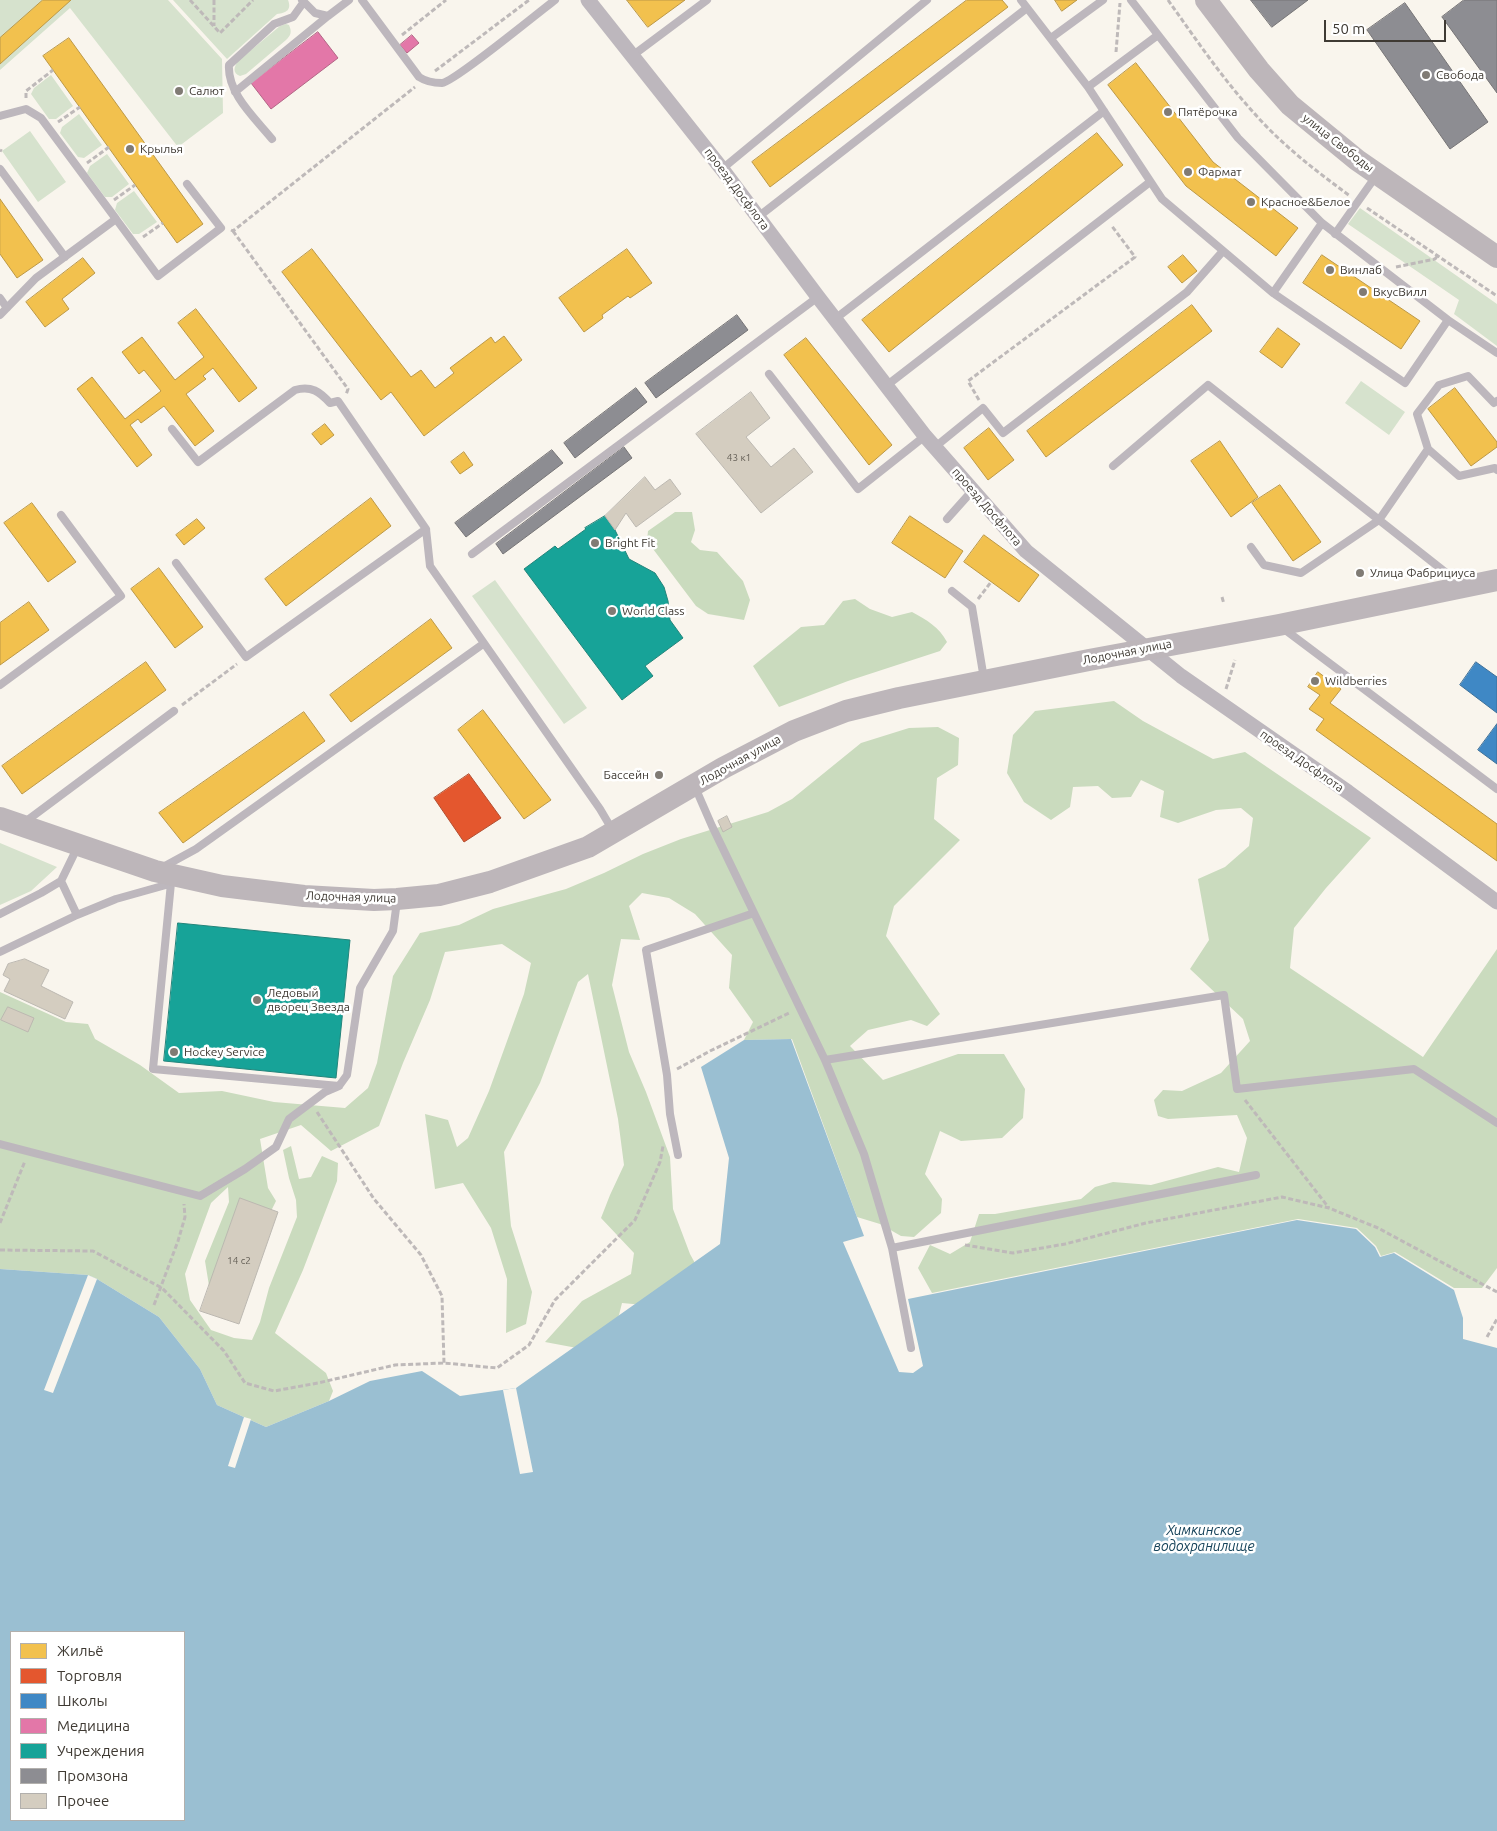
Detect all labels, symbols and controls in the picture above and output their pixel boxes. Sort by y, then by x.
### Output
scale bar [1327,10,1450,42]
text: 50 m [1332,20,1365,37]
place label: Свобода [1436,68,1484,82]
marker: Свобода [1420,69,1432,81]
place label: Салют [189,84,224,98]
marker: Салют [173,85,185,97]
place label: Пятёрочка [1178,105,1237,119]
marker: Пятёрочка [1162,106,1174,118]
street label: улица Свободы [1299,111,1377,175]
place label: Крылья [140,142,183,156]
marker: Крылья [124,143,136,155]
street label: проезд Досфлота [702,145,772,233]
place label: Фармат [1198,165,1242,179]
marker: Фармат [1182,166,1194,178]
place label: Красное&Белое [1261,195,1350,209]
marker: Красное&Белое [1245,196,1257,208]
place label: Винлаб [1340,263,1382,277]
marker: Винлаб [1324,264,1336,276]
place label: ВкусВилл [1373,285,1427,299]
marker: ВкусВилл [1357,286,1369,298]
house number: 43 к1 [727,452,751,464]
street label: проезд Досфлота [949,465,1025,549]
place label: Bright Fit [605,536,655,550]
marker: Bright Fit [589,537,601,549]
place label: Улица Фабрициуса [1370,566,1475,580]
marker: Улица Фабрициуса [1354,567,1366,579]
place label: World Class [622,604,685,618]
marker: World Class [606,605,618,617]
street label: Лодочная улица [1081,636,1173,668]
place label: Wildberries [1325,674,1387,688]
marker: Wildberries [1309,675,1321,687]
street label: проезд Досфлота [1257,727,1347,795]
street label: Лодочная улица [697,732,783,788]
place label: Бассейн [604,768,649,782]
marker: Бассейн [653,769,665,781]
street label: Лодочная улица [305,888,397,906]
place label: Ледовый дворец Звезда [267,986,350,1014]
marker: Ледовый дворец Звезда [251,994,263,1006]
place label: Hockey Service [184,1045,265,1059]
marker: Hockey Service [168,1046,180,1058]
house number: 14 с2 [227,1255,251,1267]
water label: Химкинское водохранилище [1153,1522,1255,1554]
legend [10,1631,185,1821]
text: Жильё [57,1642,104,1659]
text: Торговля [57,1667,122,1684]
text: Школы [57,1692,108,1709]
text: Медицина [57,1717,130,1734]
text: Учреждения [57,1742,145,1759]
text: Промзона [57,1767,128,1784]
text: Прочее [57,1792,109,1809]

